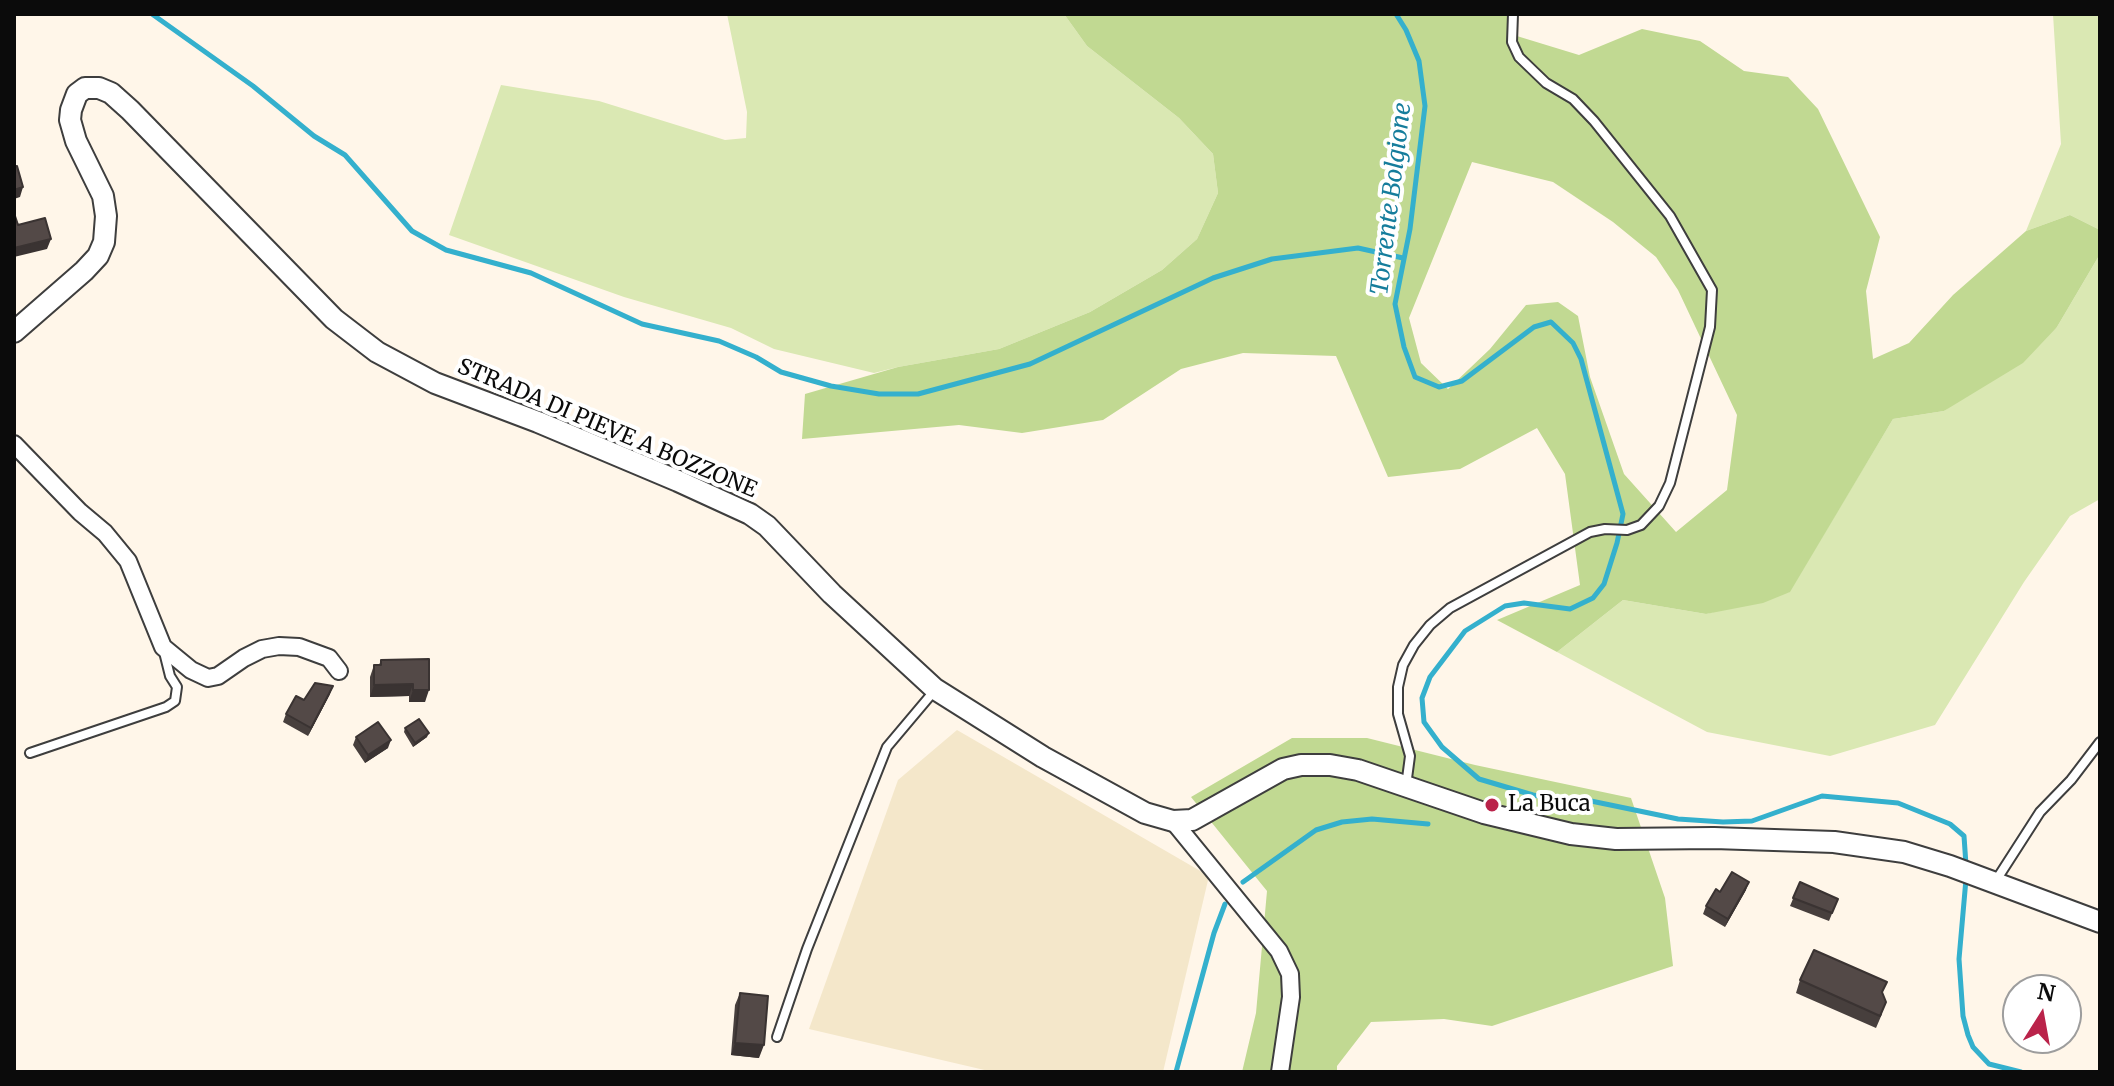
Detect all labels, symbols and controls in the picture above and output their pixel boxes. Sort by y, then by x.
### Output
water label: Torrente Bolgione [1366,101,1418,297]
street label: STRADA DI PIEVE A BOZZONE [453,354,761,504]
place label: La Buca [1508,792,1591,818]
marker: La Buca [1483,796,1501,814]
north arrow [2002,974,2082,1054]
text: N [2035,977,2057,1008]

